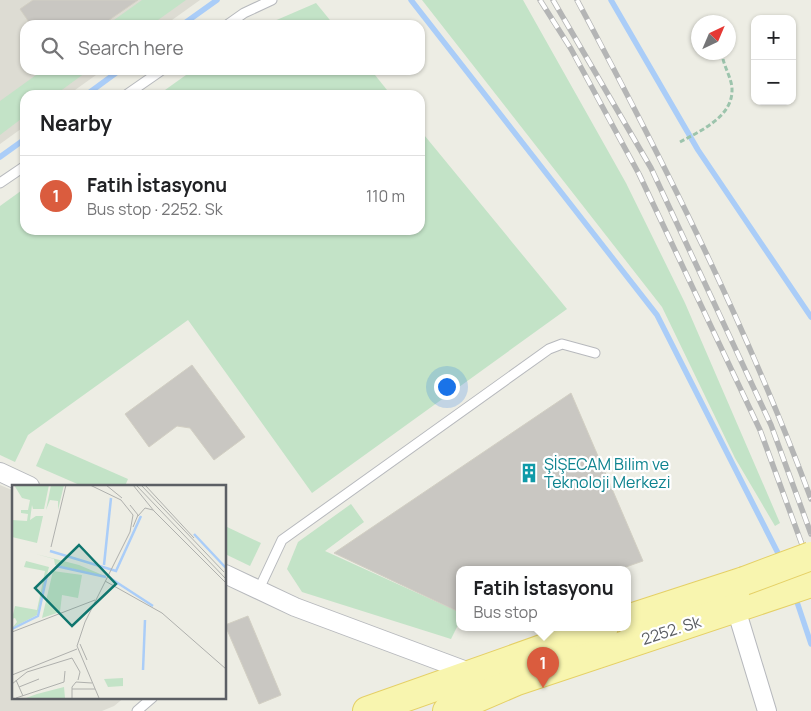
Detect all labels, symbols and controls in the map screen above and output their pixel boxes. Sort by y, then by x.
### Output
north arrow [691,15,736,60]
map controls [751,15,796,105]
button: + [751,15,796,60]
search box [20,20,425,75]
icon: search [38,34,66,62]
text: Search here [78,35,184,61]
button: − [751,60,796,105]
text: Nearby [40,109,112,137]
text: Fatih İstasyonu [87,172,227,198]
text: 1 [52,185,60,207]
text: 110 m [366,185,405,207]
text: Bus stop · 2252. Sk [87,198,223,220]
your location [434,374,460,400]
place label: ŞİŞECAM Bilim ve Teknoloji Merkezi [544,453,671,493]
building icon: ŞİŞECAM Bilim ve Teknoloji Merkezi [518,462,540,484]
inset map [12,485,226,698]
popup [456,566,631,631]
text: Fatih İstasyonu [473,575,614,601]
text: Bus stop [473,601,538,623]
street label: 2252. Sk [638,610,705,650]
pin: 1 [527,647,559,688]

